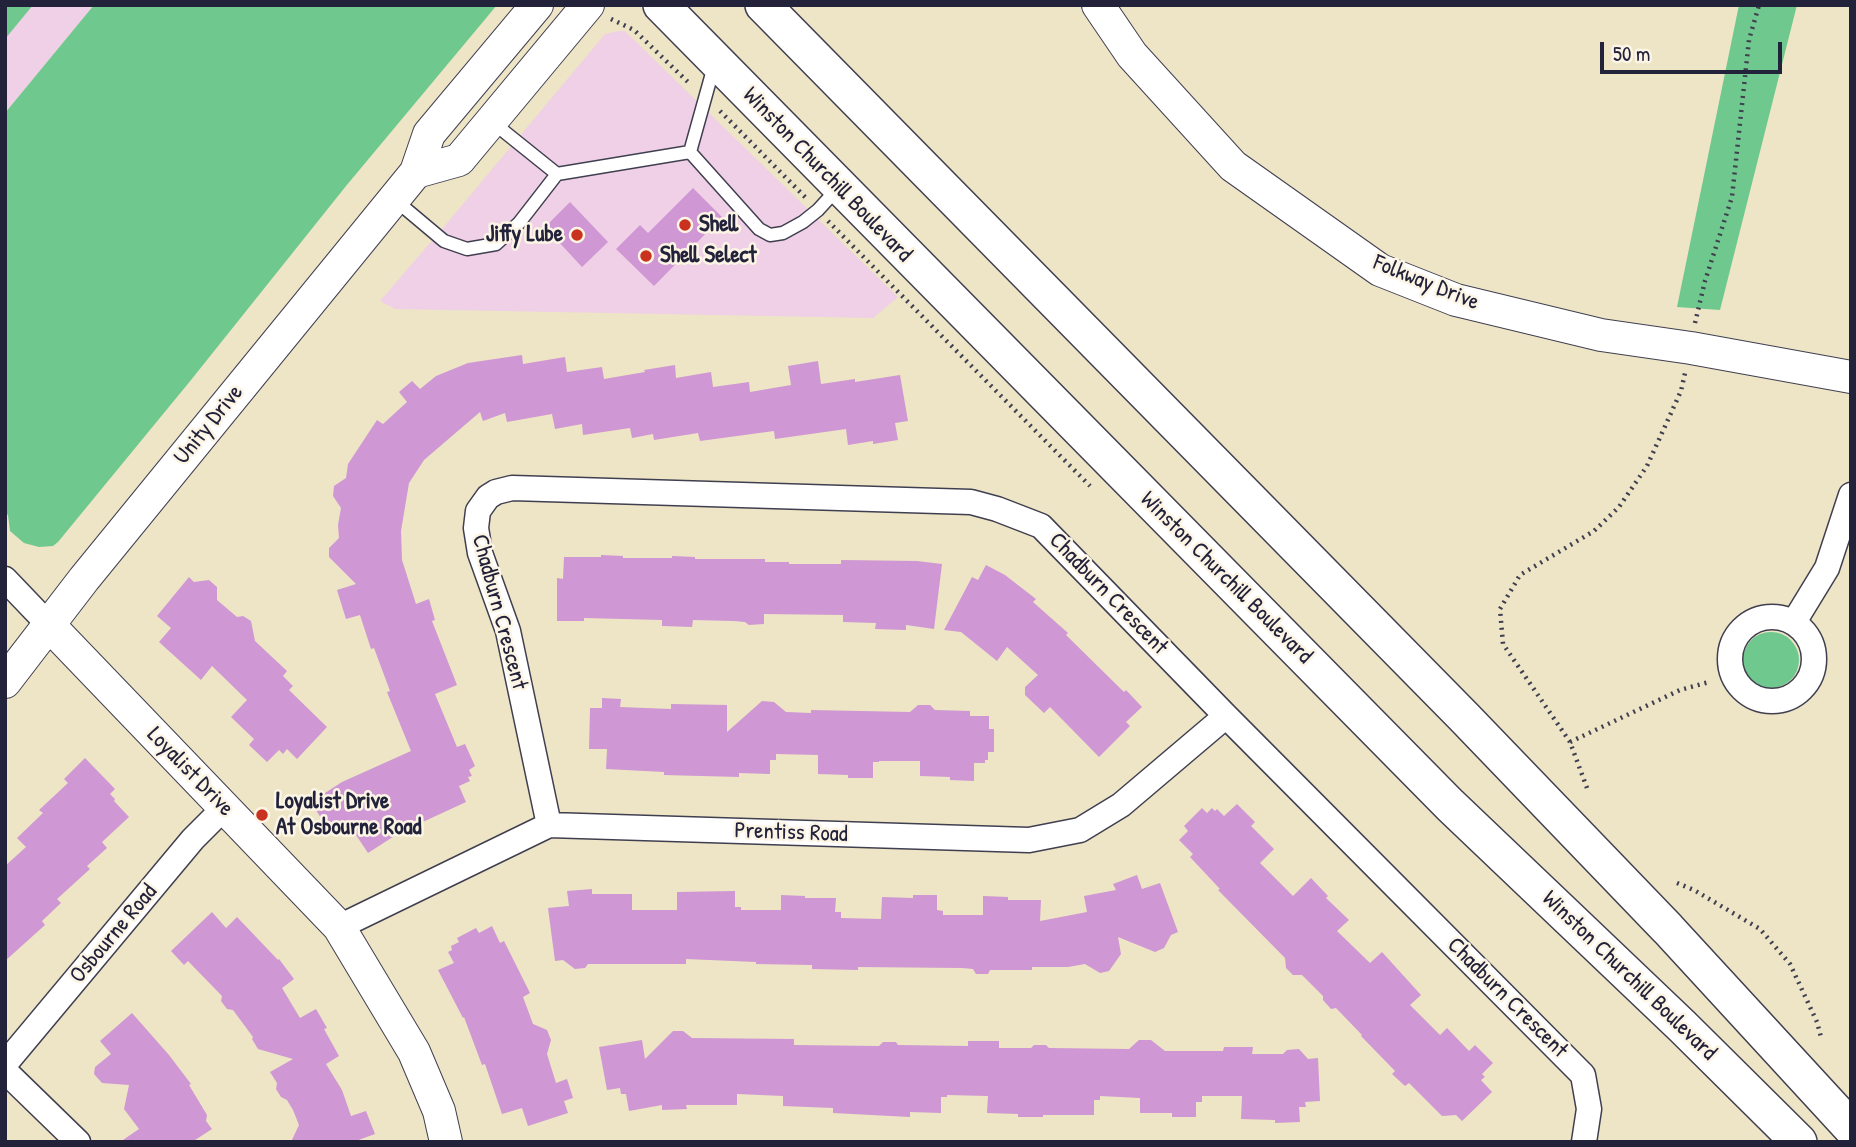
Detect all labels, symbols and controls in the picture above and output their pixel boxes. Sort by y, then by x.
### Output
scale bar [1604,28,1786,72]
text: 50 m [1613,39,1650,68]
street label: Winston Churchill Boulevard [736,82,918,268]
place label: Shell [699,211,738,239]
marker: Shell [677,217,693,233]
place label: Jiffy Lube [486,221,563,249]
marker: Jiffy Lube [569,227,585,243]
place label: Shell Select [660,242,756,270]
marker: Shell Select [638,248,654,264]
street label: Folkway Drive [1369,249,1483,317]
street label: Unity Drive [169,380,249,470]
street label: Winston Churchill Boulevard [1134,486,1318,670]
street label: Chadburn Crescent [1043,527,1173,661]
street label: Chadburn Crescent [465,531,533,693]
street label: Loyalist Drive [141,722,239,822]
place label: Loyalist Drive At Osbourne Road [276,788,421,842]
marker: Loyalist Drive At Osbourne Road [254,807,270,823]
street label: Prentiss Road [734,817,848,849]
street label: Osbourne Road [65,879,163,989]
street label: Winston Churchill Boulevard [1536,885,1722,1067]
street label: Chadburn Crescent [1441,932,1573,1064]

